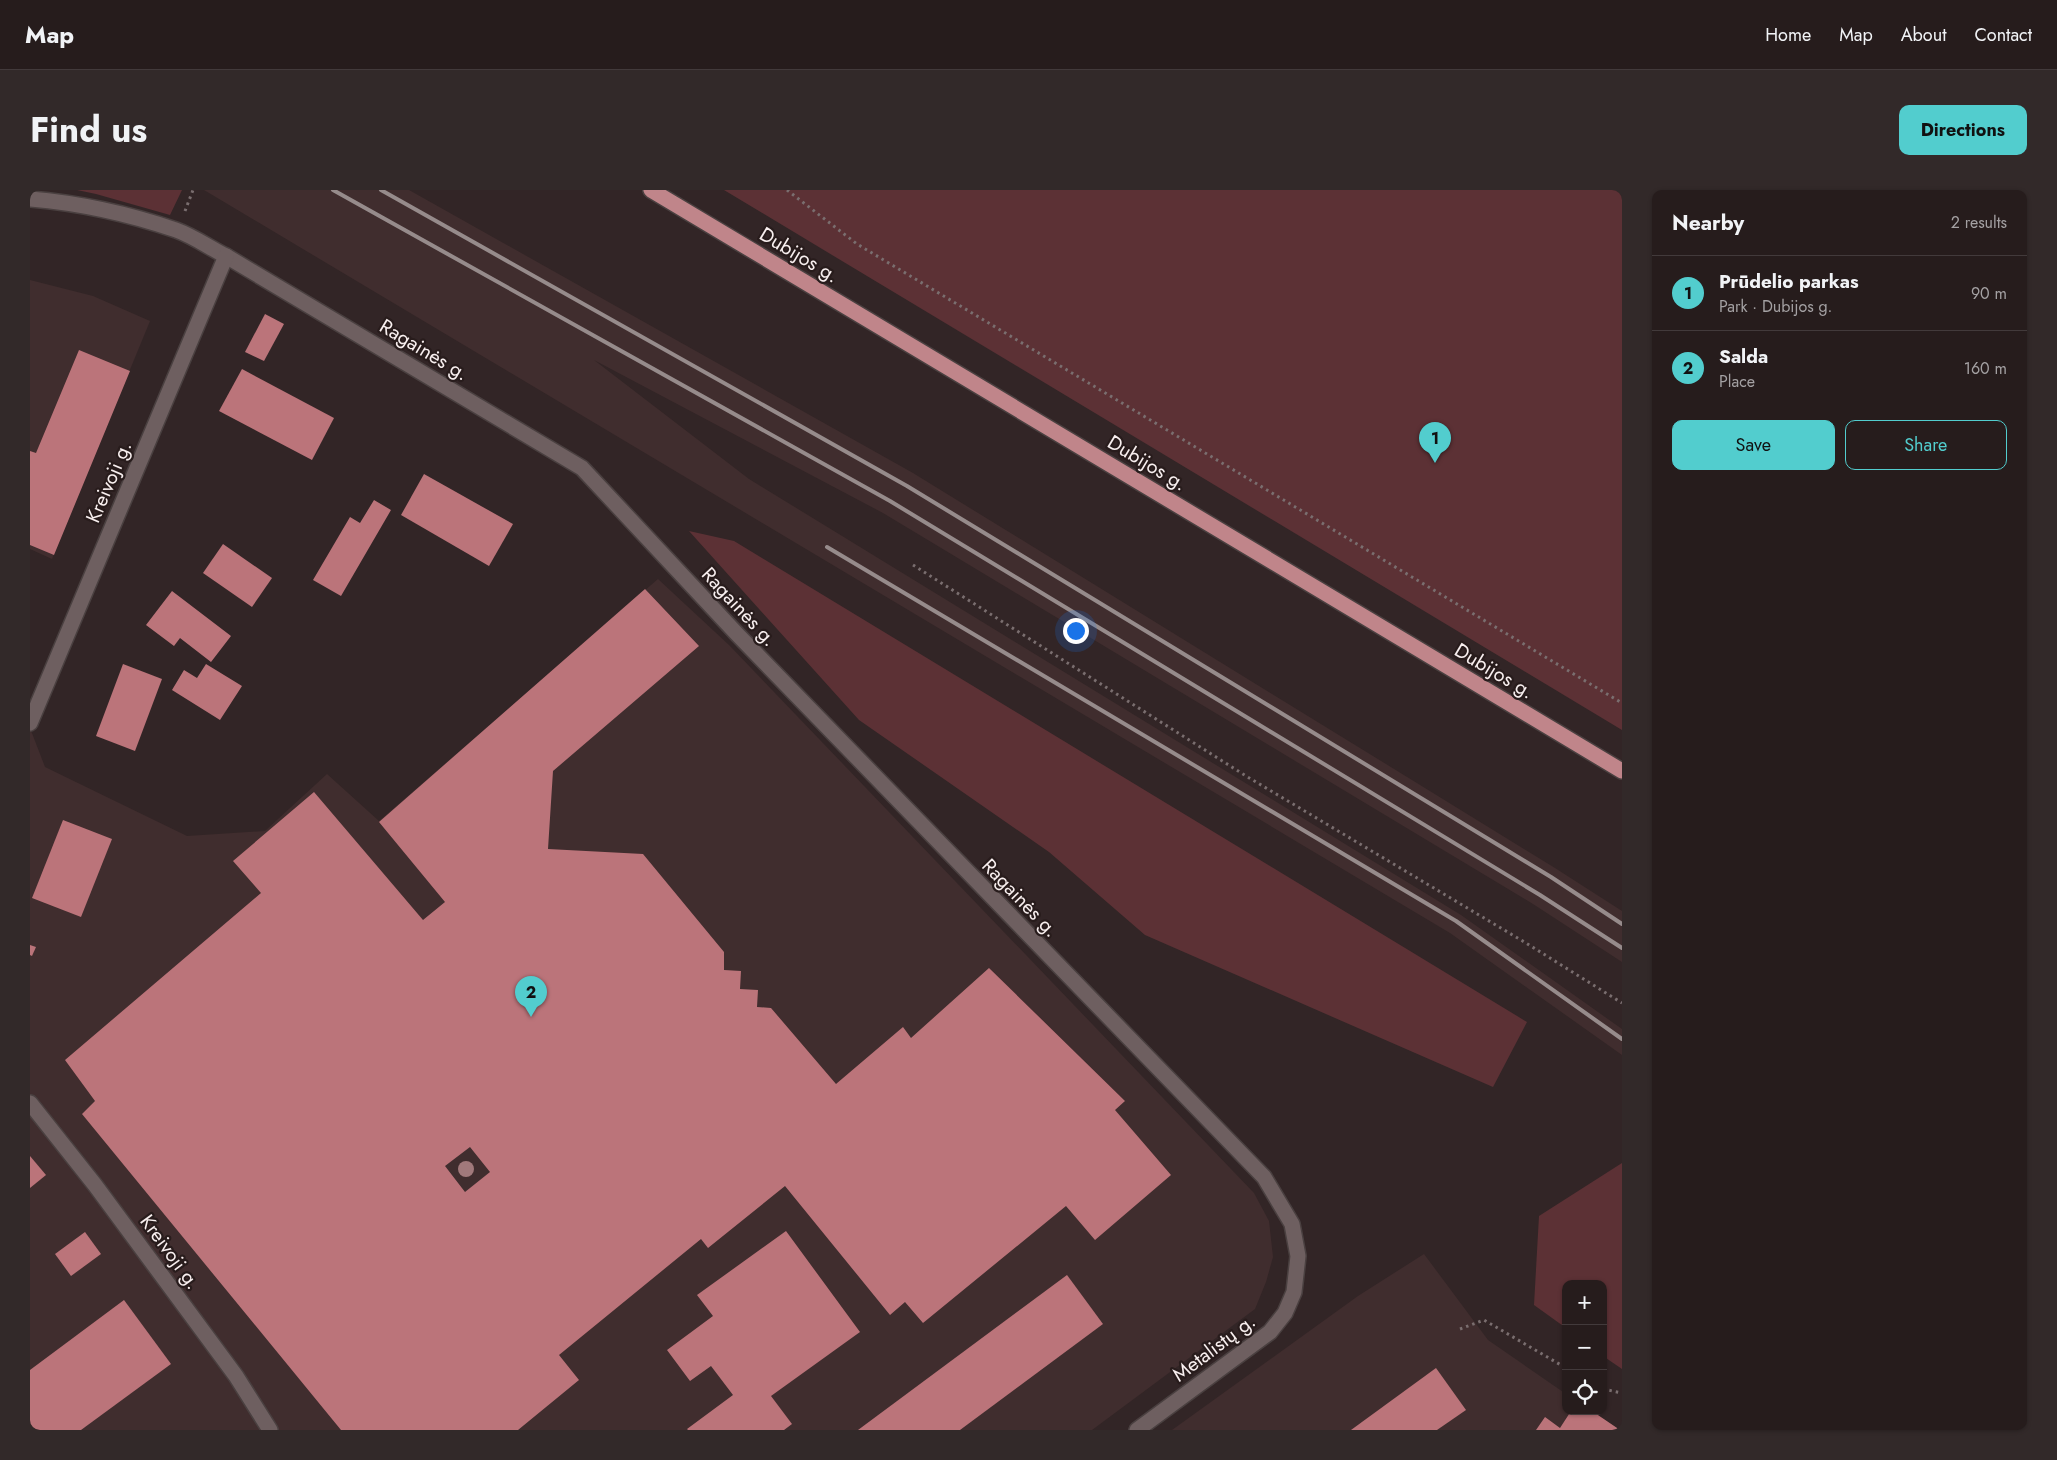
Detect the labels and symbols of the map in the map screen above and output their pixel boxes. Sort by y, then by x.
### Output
street label: Dubijos g. [754,220,844,290]
street label: Ragainės g. [374,312,474,388]
pin: 1 [1419,422,1451,463]
street label: Dubijos g. [1102,428,1192,498]
street label: Kreivoji g. [79,437,139,527]
street label: Ragainės g. [695,561,783,653]
your location [1063,618,1089,644]
street label: Dubijos g. [1449,636,1539,706]
street label: Ragainės g. [975,852,1065,944]
pin: 2 [515,976,547,1017]
street label: Kreivoji g. [133,1209,207,1295]
street label: Metalistų g. [1166,1307,1262,1389]

